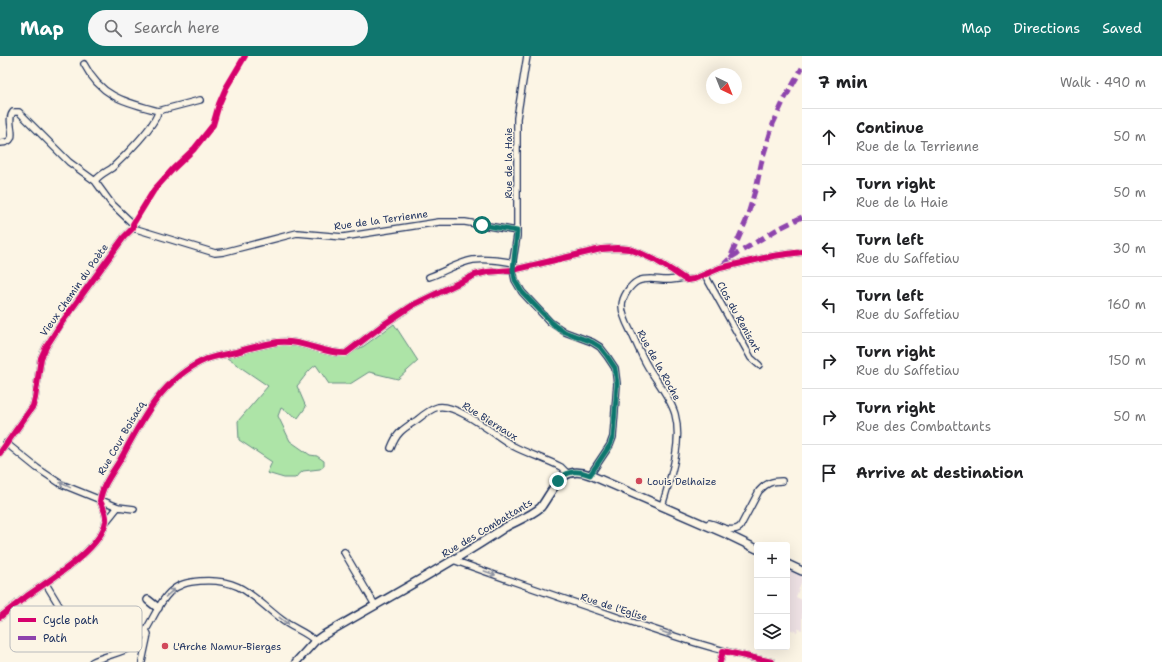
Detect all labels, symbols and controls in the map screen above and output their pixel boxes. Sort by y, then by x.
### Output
search box [88,10,368,46]
text: Map [20,16,64,41]
icon: search [102,17,124,39]
text: Search here [134,18,220,38]
text: Map [962,19,992,37]
text: Directions [1014,19,1080,37]
text: Saved [1102,19,1142,37]
north arrow [706,68,742,104]
text: 7 min [818,71,868,93]
text: Walk · 490 m [1060,74,1146,91]
text: Continue [856,118,924,138]
icon: ahead [818,126,840,148]
street label: Rue de la Haie [502,127,515,199]
text: 50 m [1113,128,1146,145]
text: Rue de la Terrienne [856,138,979,155]
text: Turn right [856,174,936,194]
icon: right [818,182,840,204]
text: 50 m [1113,184,1146,201]
text: Rue de la Haie [856,194,948,211]
street label: Rue de la Terrienne [333,207,429,233]
route start [473,216,491,234]
text: Turn left [856,230,924,250]
icon: left [818,238,840,260]
text: 30 m [1112,240,1146,257]
street label: Vieux Chemin du Poète [37,241,111,339]
text: Rue du Saffetiau [856,250,960,267]
street label: Clos du Renisart [714,279,764,355]
text: Turn left [856,286,924,306]
icon: left [818,294,840,316]
text: 160 m [1108,296,1146,313]
text: Rue du Saffetiau [856,306,960,323]
street label: Rue de la Roche [634,327,684,403]
text: Turn right [856,342,936,362]
icon: right [818,350,840,372]
text: 150 m [1108,352,1146,369]
text: Rue du Saffetiau [856,362,960,379]
street label: Rue Cour Boisacq [95,398,148,477]
text: Turn right [856,398,936,418]
street label: Rue Biernaux [460,399,520,443]
icon: right [818,406,840,428]
text: 50 m [1113,408,1146,425]
text: Rue des Combattants [856,418,991,435]
icon: arrive [818,462,840,484]
text: Arrive at destination [856,463,1024,483]
route end [549,472,567,490]
place label: Louis Delhaize [647,475,717,488]
marker: Louis Delhaize [634,476,644,486]
one-way arrow [59,481,71,488]
street label: Rue des Combattants [439,496,535,560]
map controls [754,542,790,650]
button: + [754,542,790,578]
one-way arrow [483,570,495,578]
button: − [754,578,790,614]
one-way arrow [165,588,175,598]
street label: Rue de l'Eglise [579,590,649,624]
legend [10,606,142,652]
text: Cycle path [43,613,99,628]
button: layers [754,614,790,650]
one-way arrow [278,617,289,625]
one-way arrow [659,630,671,638]
text: Path [43,631,67,646]
place label: L'Arche Namur-Bierges [173,640,281,653]
marker: L'Arche Namur-Bierges [160,641,170,651]

